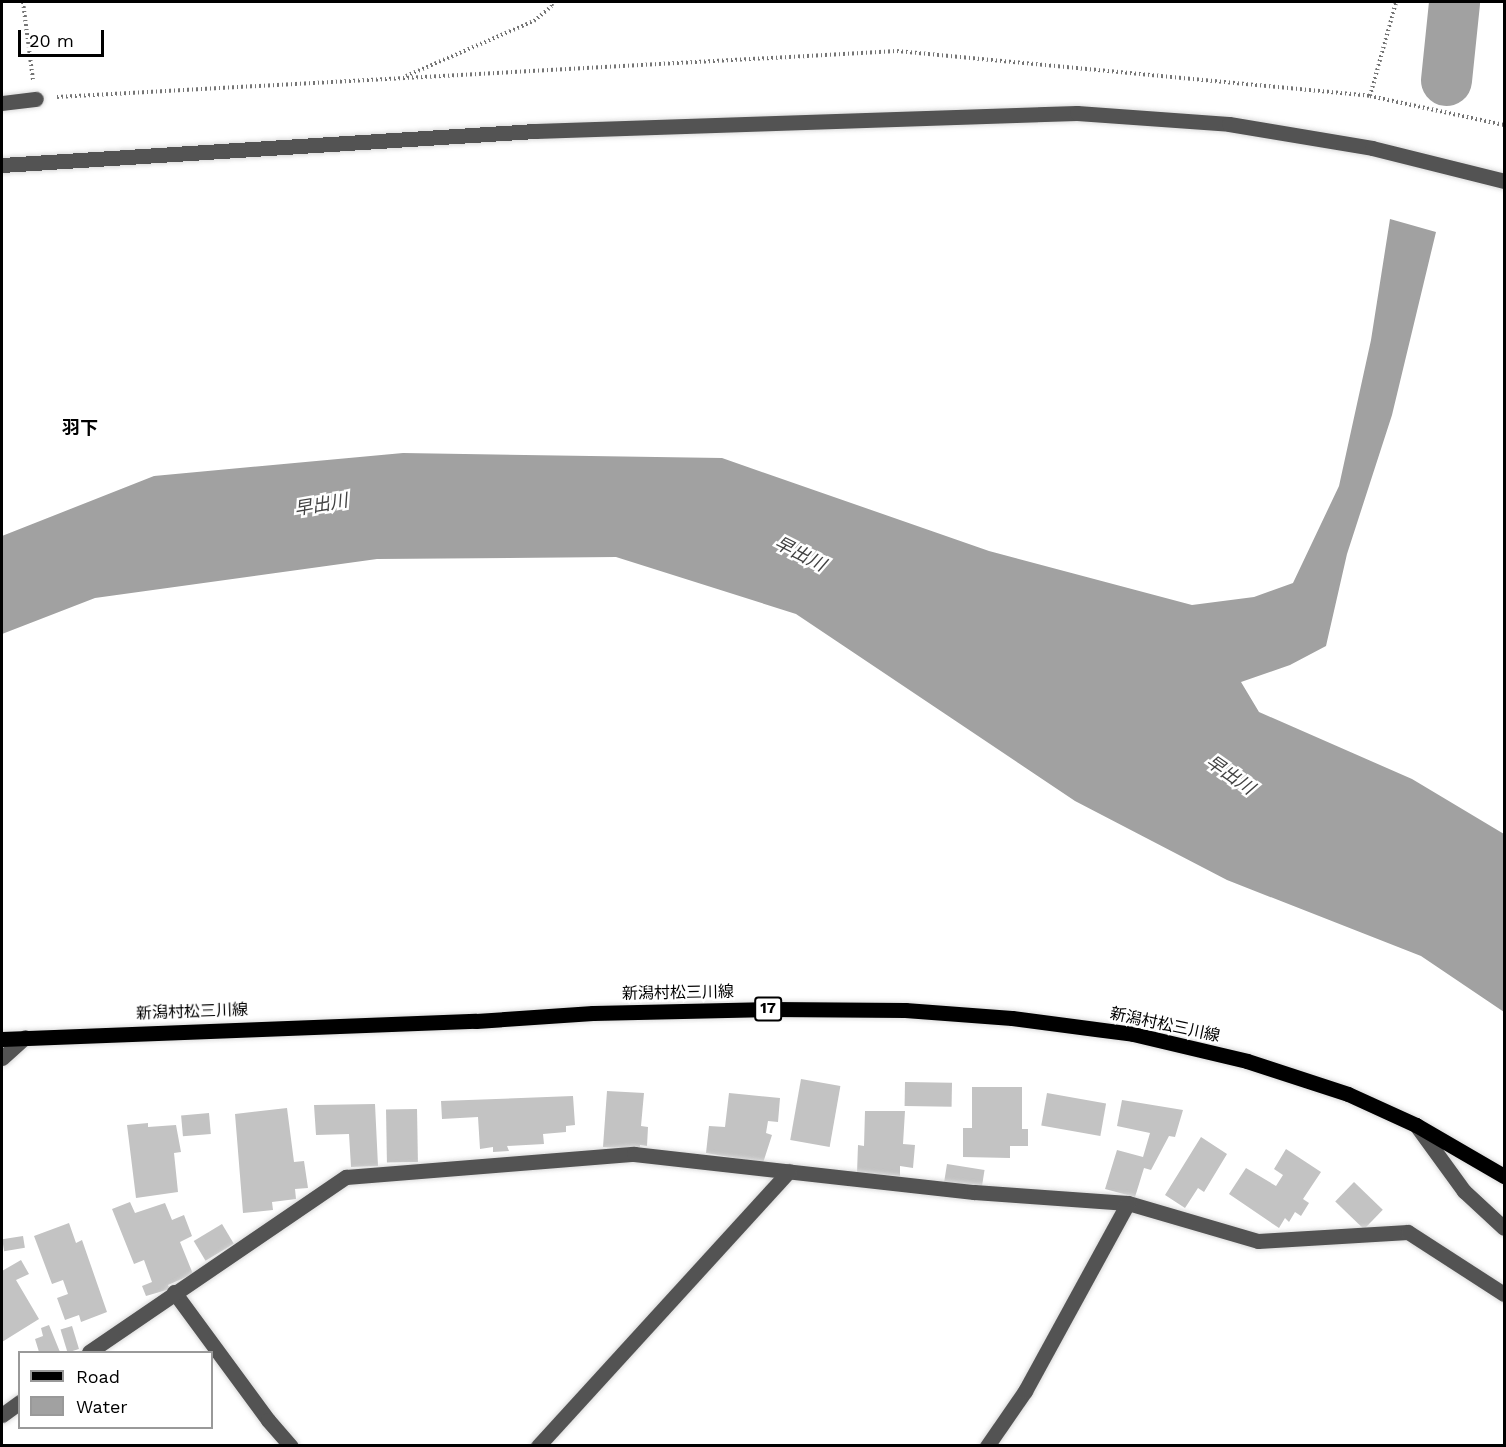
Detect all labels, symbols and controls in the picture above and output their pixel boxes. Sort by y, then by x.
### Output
scale bar [21,18,106,56]
text: 20 m [29,30,74,51]
district label: 羽下 [62,417,98,439]
water label: 早出川 [293,490,349,520]
water label: 早出川 [771,532,829,576]
water label: 早出川 [1202,751,1258,799]
street label: 新潟村松三川線 [622,982,734,1004]
road number: 17 [753,997,783,1021]
street label: 新潟村松三川線 [136,1000,248,1024]
street label: 新潟村松三川線 [1108,1004,1222,1046]
legend [18,1351,213,1429]
text: Road [76,1366,120,1387]
text: Water [76,1396,128,1417]

